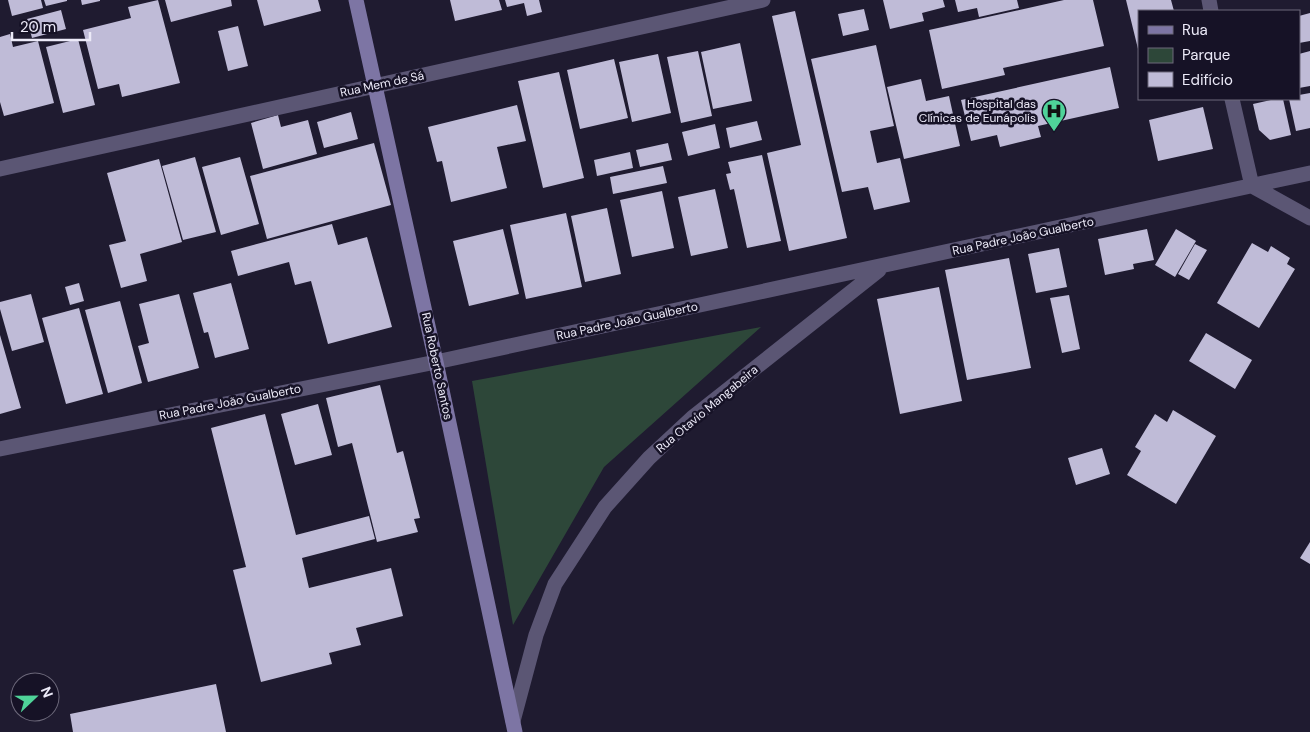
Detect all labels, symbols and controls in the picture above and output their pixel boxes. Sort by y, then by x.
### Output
scale bar [12,10,90,42]
legend [1138,10,1300,100]
text: 20 m [20,17,56,37]
text: Rua [1182,20,1208,40]
text: Parque [1182,45,1230,65]
street label: Rua Mem de Sá [338,67,426,101]
text: Edifício [1182,70,1233,90]
place label: Hospital das Clínicas de Eunápolis [919,96,1036,126]
hospital icon: Hospital das Clínicas de Eunápolis [1041,98,1067,132]
street label: Rua Padre João Gualberto [951,213,1095,259]
street label: Rua Padre João Gualberto [555,298,699,344]
street label: Rua Roberto Santos [418,311,456,421]
street label: Rua Otavio Mangabeira [653,362,761,456]
street label: Rua Padre João Gualberto [158,380,302,424]
north arrow [10,672,60,722]
text: N [37,684,57,700]

